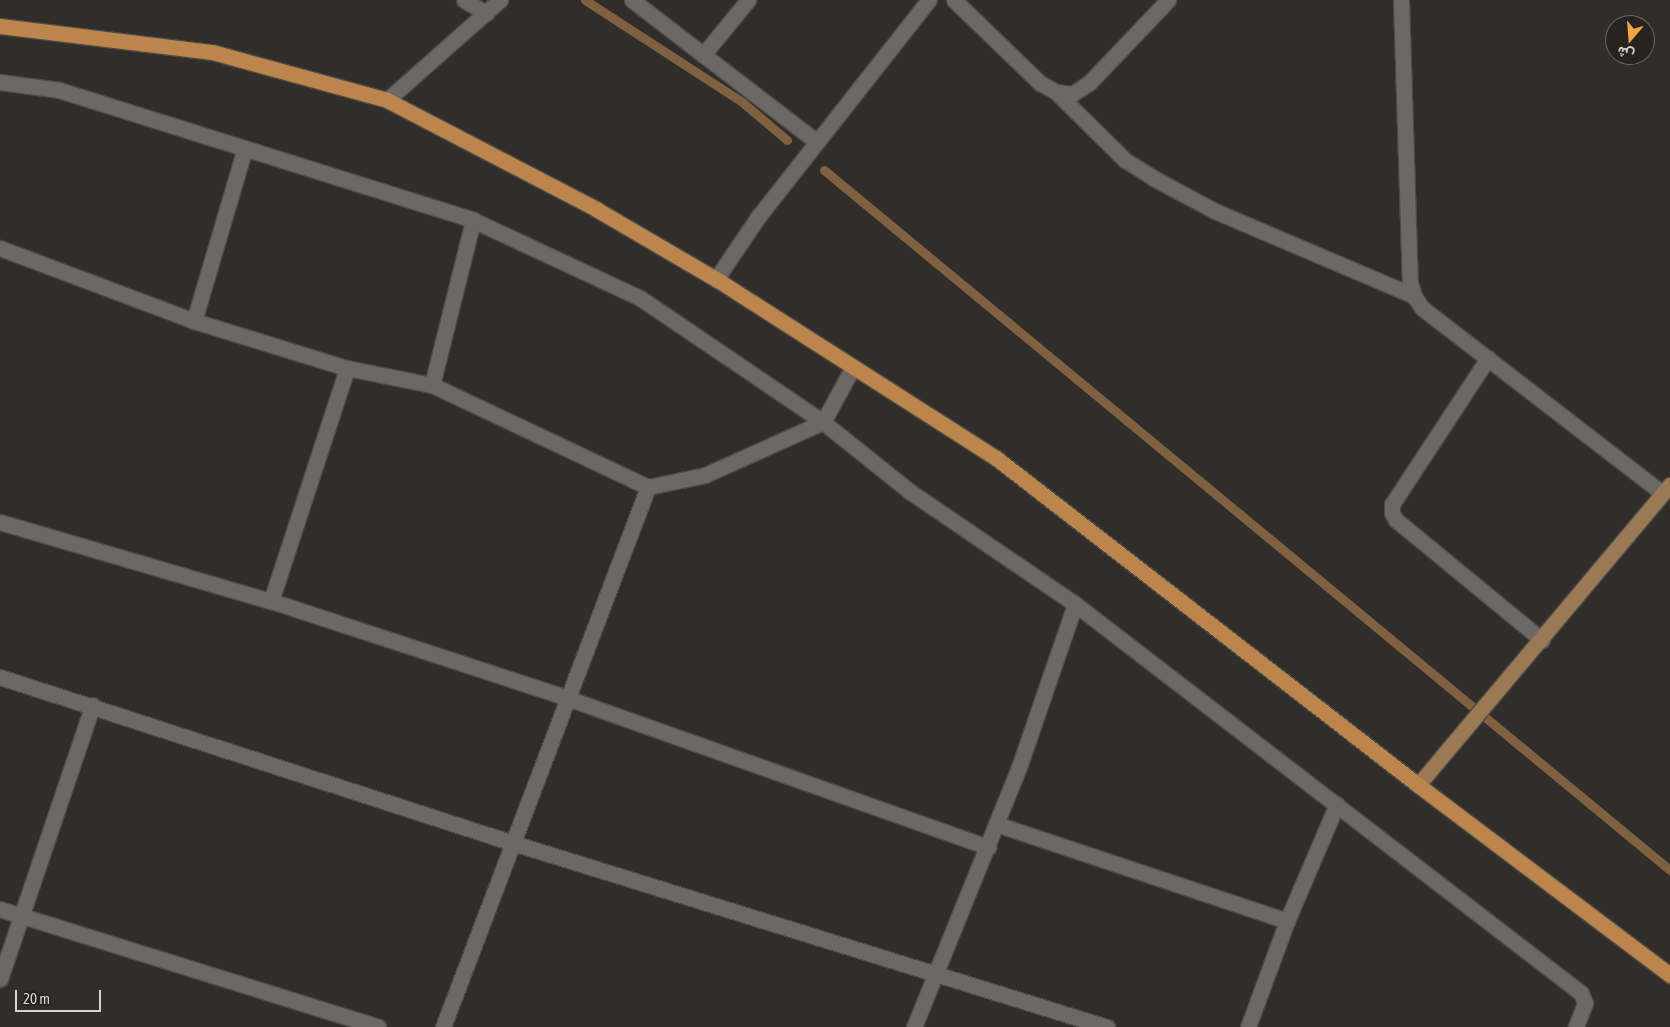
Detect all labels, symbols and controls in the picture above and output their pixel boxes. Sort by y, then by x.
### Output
north arrow [1605,15,1655,65]
text: ش [1615,43,1636,64]
scale bar [18,980,104,1012]
text: 20 m [23,990,50,1007]

